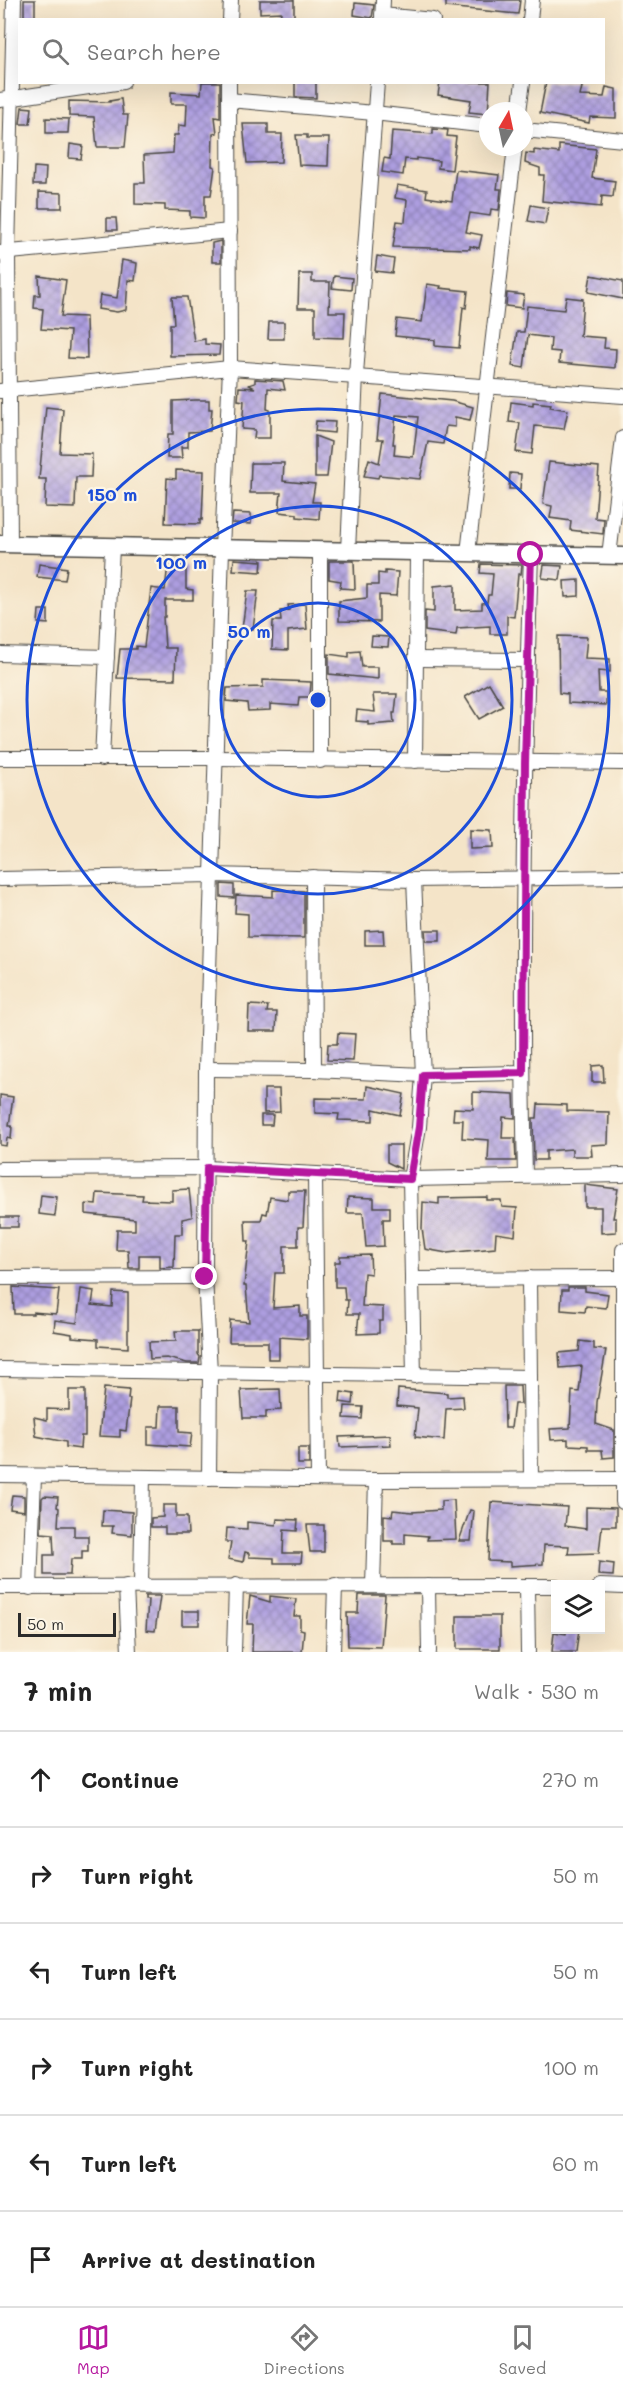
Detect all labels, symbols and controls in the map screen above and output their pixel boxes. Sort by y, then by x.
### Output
search box [18,18,605,84]
icon: search [39,35,72,68]
text: Search here [87,37,221,66]
north arrow [479,102,533,156]
text: 150 m [87,482,137,506]
route start [517,541,543,567]
text: 100 m [155,550,207,574]
text: 50 m [228,619,270,643]
centre of rings [308,690,328,710]
route end [191,1263,217,1289]
map controls [551,1580,605,1634]
button: layers [551,1580,605,1634]
scale bar [18,1610,116,1638]
text: 50 m [27,1613,64,1634]
text: 7 min [24,1674,92,1708]
text: Walk · 530 m [474,1678,599,1704]
icon: ahead [24,1763,57,1796]
text: Continue [81,1765,179,1794]
text: 270 m [542,1766,599,1792]
icon: right [24,1859,57,1892]
text: Turn right [81,1861,193,1890]
text: 50 m [553,1862,599,1888]
icon: left [24,1955,57,1988]
text: Turn left [81,1957,177,1986]
text: 50 m [553,1958,599,1984]
icon: right [24,2051,57,2084]
text: Turn right [81,2053,193,2082]
text: 100 m [543,2054,599,2080]
icon: left [24,2147,57,2180]
text: Turn left [81,2149,177,2178]
text: 60 m [552,2150,599,2176]
icon: arrive [24,2243,57,2276]
text: Arrive at destination [81,2245,316,2274]
tab: Map [77,2321,110,2378]
tab: Directions [264,2321,345,2378]
tab: Saved [499,2321,546,2378]

